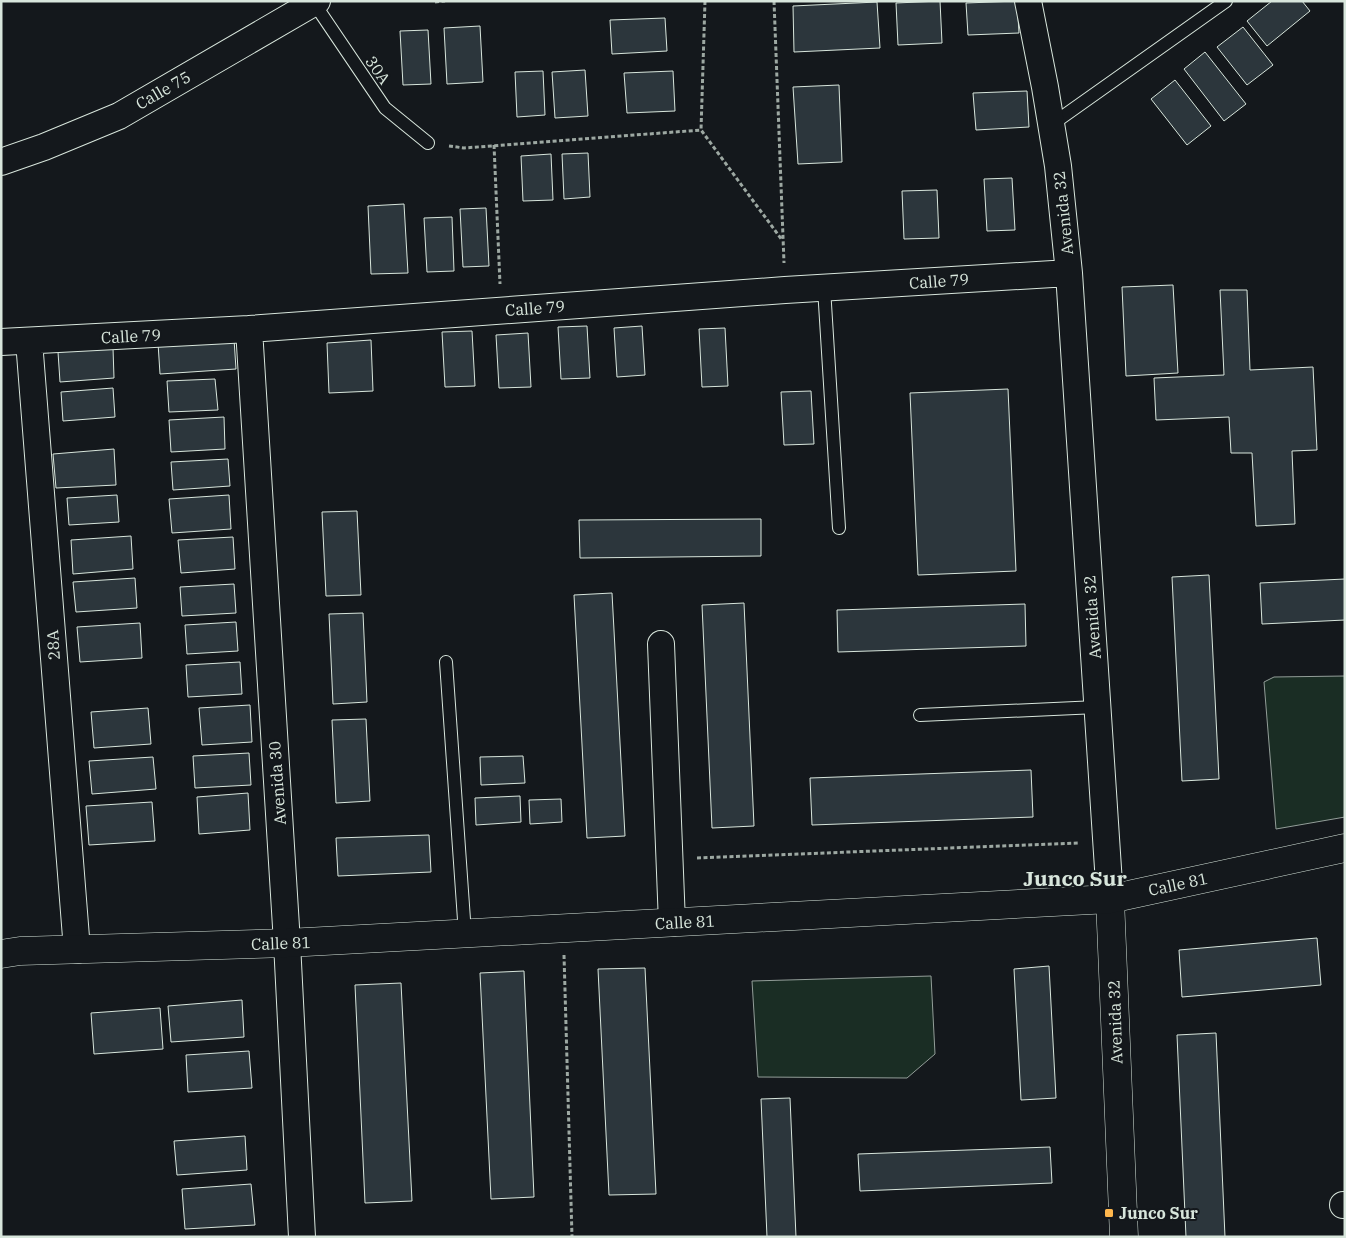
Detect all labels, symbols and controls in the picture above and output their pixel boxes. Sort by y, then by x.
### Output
street label: 30A [361,52,395,88]
street label: Calle 75 [132,66,194,114]
street label: Avenida 32 [1049,170,1077,256]
street label: Calle 79 [908,269,970,293]
street label: Calle 79 [504,296,566,320]
street label: Calle 79 [100,324,162,348]
street label: Avenida 32 [1079,574,1105,660]
street label: 28A [42,629,64,661]
street label: Avenida 30 [264,740,290,826]
district label: Junco Sur [1023,864,1127,892]
street label: Calle 81 [1147,868,1209,900]
street label: Calle 81 [654,910,716,934]
street label: Calle 81 [251,932,311,954]
street label: Avenida 32 [1104,980,1126,1064]
place label: Junco Sur [1119,1203,1198,1223]
marker: Junco Sur [1103,1207,1115,1219]

